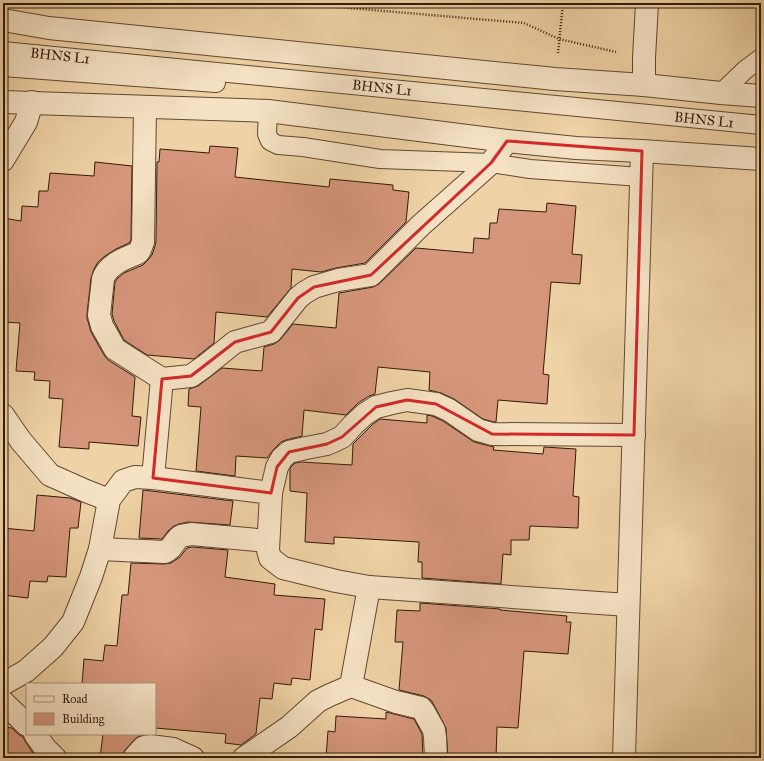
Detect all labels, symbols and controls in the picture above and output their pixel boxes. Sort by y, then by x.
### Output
street label: BHNS L1 [29,44,91,68]
street label: BHNS L1 [351,76,413,100]
street label: BHNS L1 [673,108,735,132]
legend [26,683,156,735]
text: Road [62,692,88,706]
text: Building [62,712,105,727]

